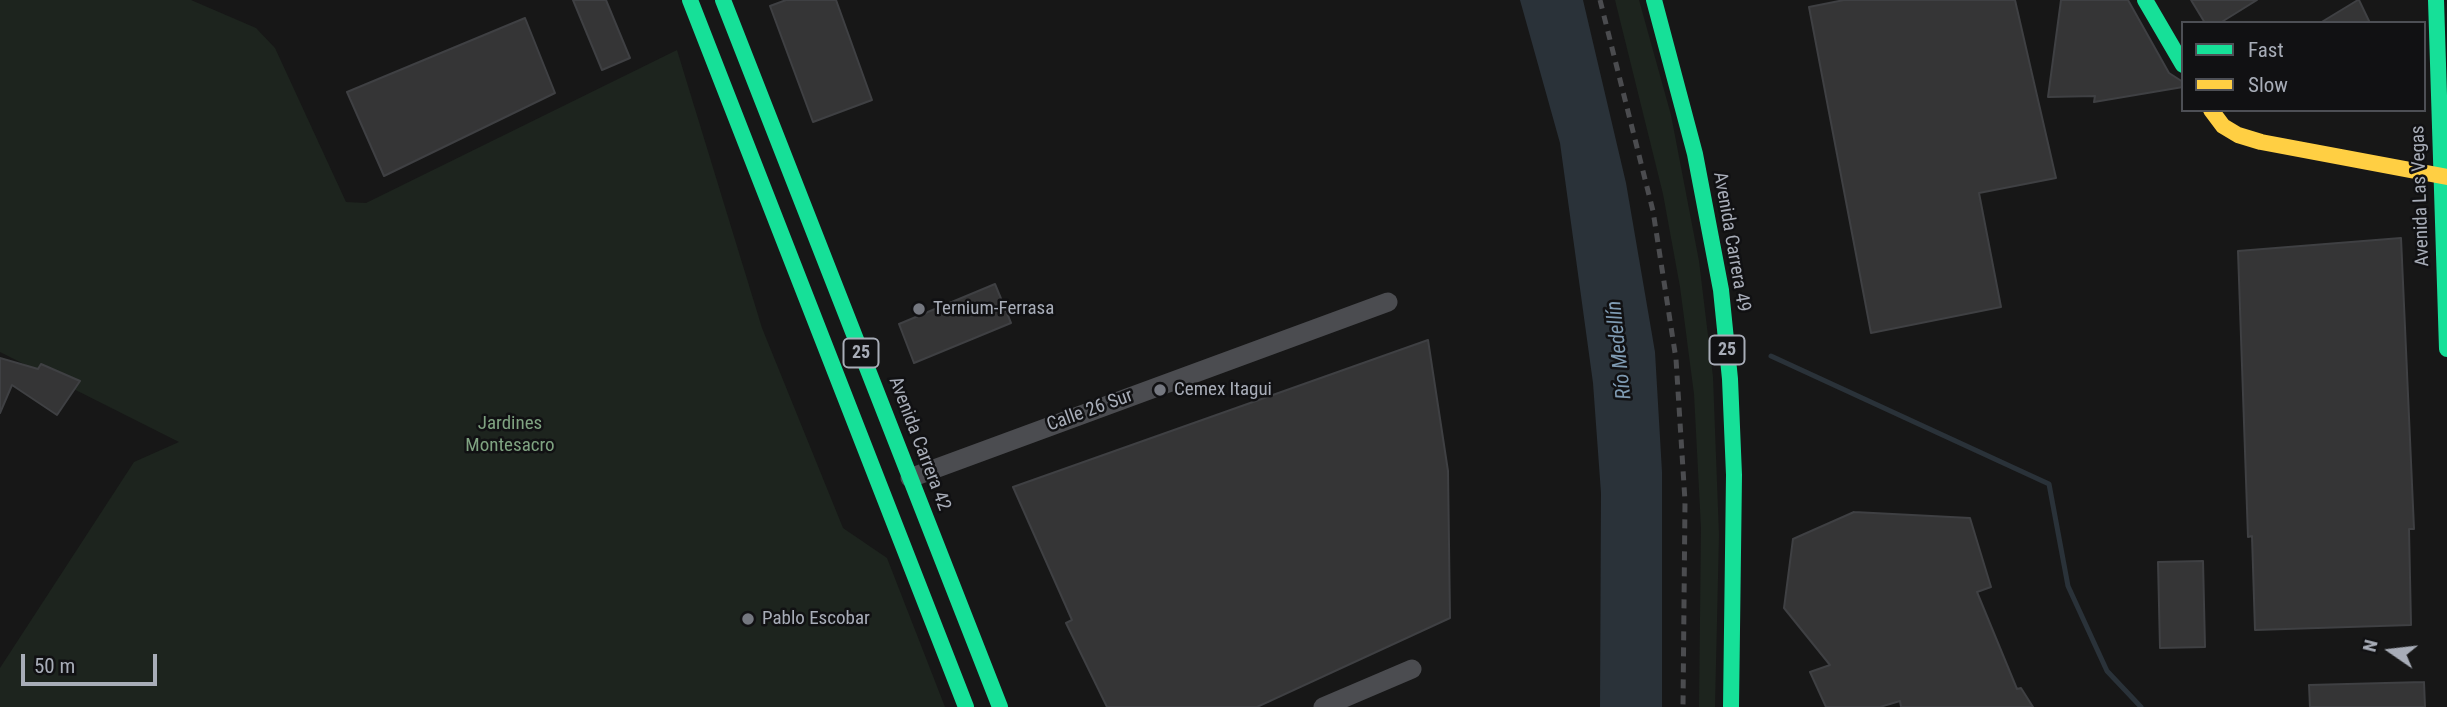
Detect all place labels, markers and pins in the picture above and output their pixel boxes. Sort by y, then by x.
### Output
place label: Ternium-Ferrasa [933,298,1054,320]
marker: Ternium-Ferrasa [911,301,927,317]
place label: Cemex Itagui [1174,379,1272,401]
marker: Cemex Itagui [1152,382,1168,398]
place label: Pablo Escobar [762,608,870,630]
marker: Pablo Escobar [740,611,756,627]

